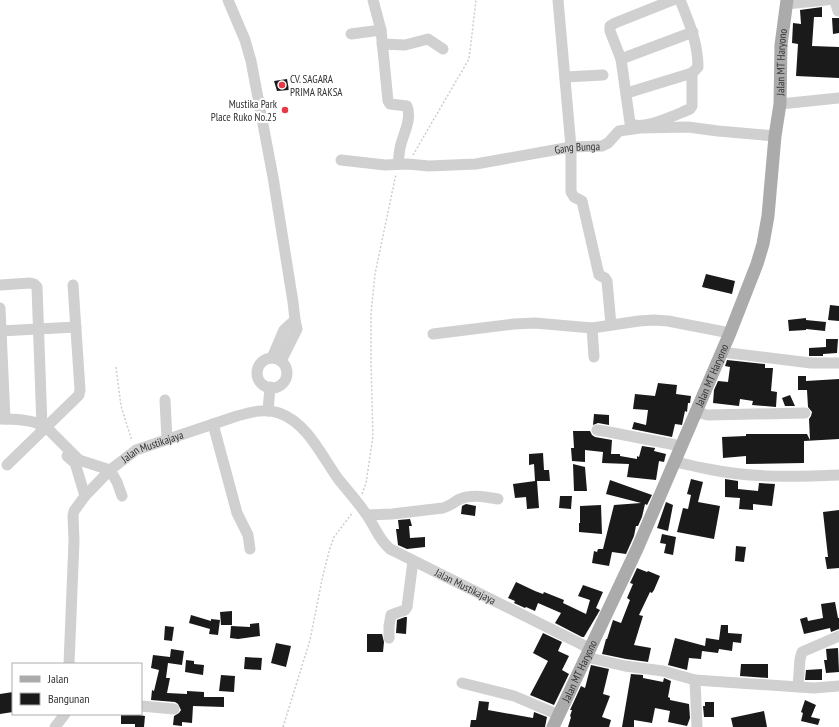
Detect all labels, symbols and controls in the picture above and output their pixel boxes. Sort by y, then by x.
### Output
street label: Jalan MT Haryono [773,28,790,97]
place label: CV. SAGARA PRIMA RAKSA [290,72,343,99]
marker: CV. SAGARA PRIMA RAKSA [277,80,287,90]
place label: Mustika Park Place Ruko No.25 [211,97,278,124]
marker: Mustika Park Place Ruko No.25 [280,105,290,115]
street label: Gang Bunga [553,139,600,157]
street label: Jalan MT Haryono [692,341,732,410]
street label: Jalan Mustikajaya [118,428,185,466]
street label: Jalan Mustikajaya [432,565,498,608]
street label: Jalan MT Haryono [558,637,600,705]
legend [12,663,142,715]
text: Jalan [47,671,69,686]
text: Bangunan [48,691,89,706]

